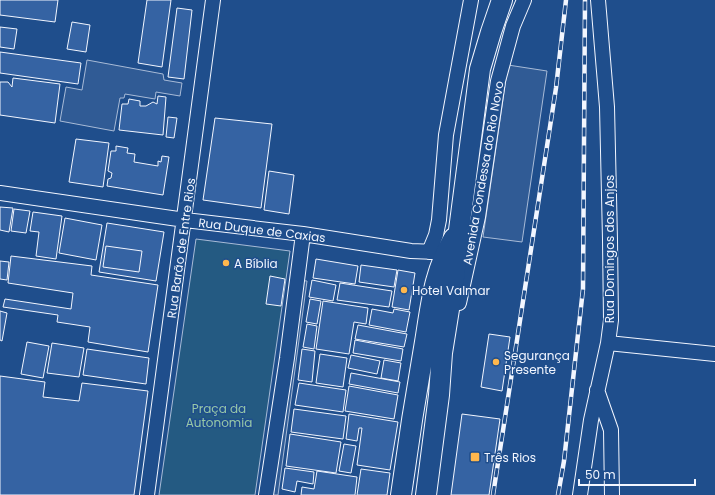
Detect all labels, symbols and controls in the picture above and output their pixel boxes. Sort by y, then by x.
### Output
street label: Avenida Condessa do Rio Novo [458,79,508,267]
street label: Rua Domingos dos Anjos [601,175,618,323]
street label: Rua Barão de Entre Rios [163,177,199,319]
street label: Rua Duque de Caxias [197,214,327,246]
place label: A Bíblia [234,255,278,272]
marker: A Bíblia [221,258,231,268]
place label: Hotel Valmar [412,282,491,299]
marker: Hotel Valmar [399,285,409,295]
place label: Segurança Presente [504,347,570,378]
marker: Segurança Presente [491,357,501,367]
park label: Praça da Autonomia [186,400,252,431]
place label: Três Rios [484,449,536,466]
marker: Três Rios [469,451,481,463]
scale bar [579,461,695,487]
text: 50 m [585,466,616,483]

